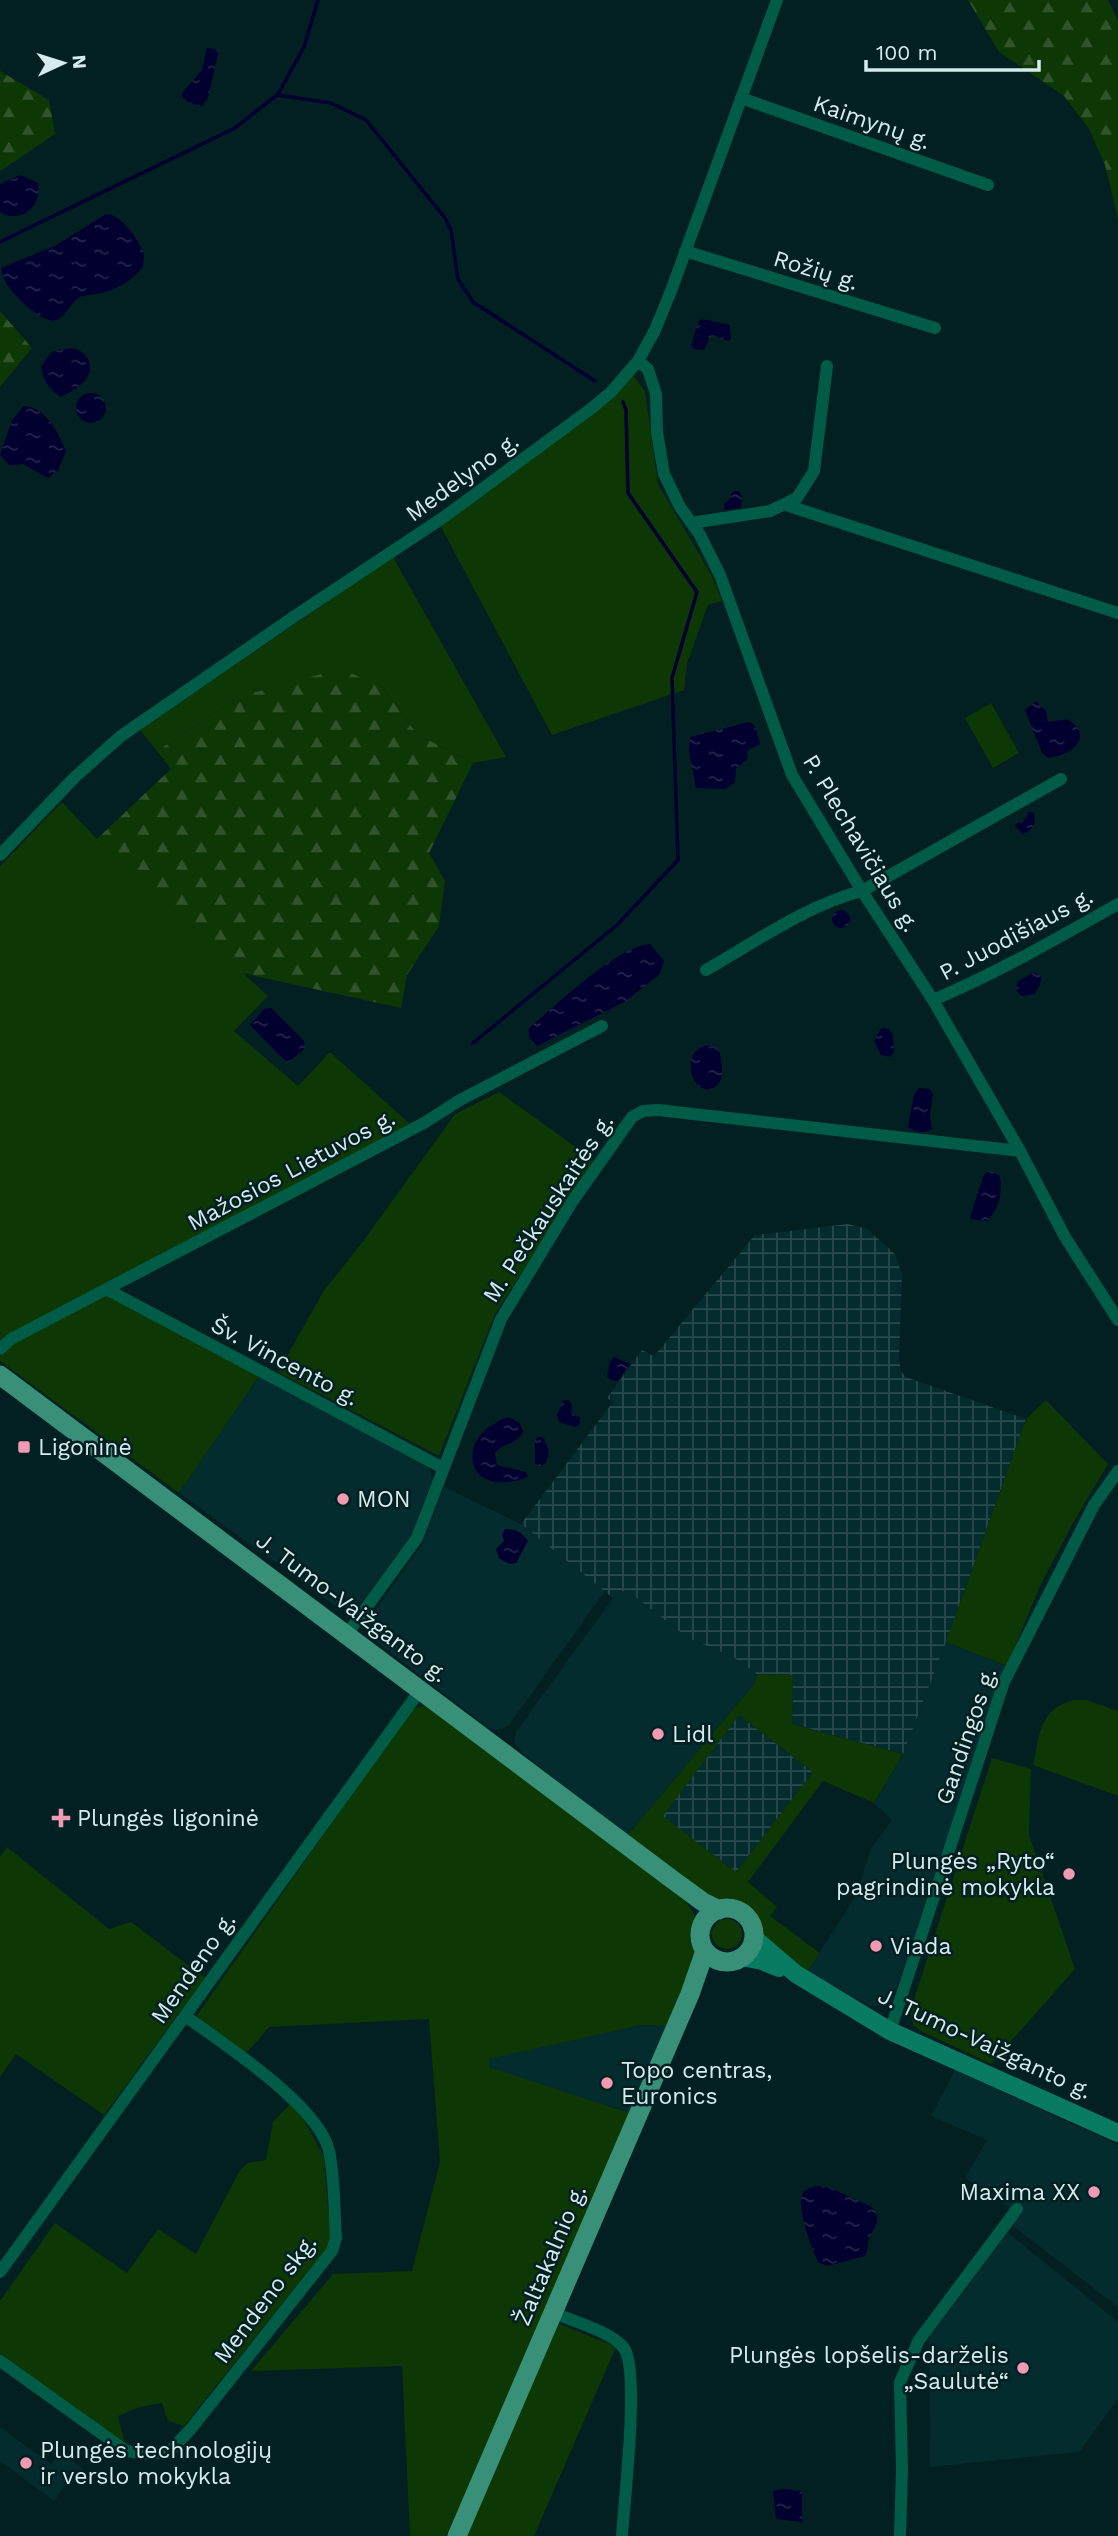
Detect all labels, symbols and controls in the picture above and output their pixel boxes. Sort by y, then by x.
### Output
north arrow [28,28,98,98]
scale bar [866,28,1039,72]
text: 100 m [876,40,938,65]
text: N [67,54,91,70]
street label: Kaimynų g. [810,90,934,155]
street label: Rožių g. [770,245,862,296]
street label: Medelyno g. [401,427,524,527]
street label: P. Plechavičiaus g. [797,750,924,937]
street label: P. Juodišiaus g. [935,883,1098,986]
street label: Mažosios Lietuvos g. [183,1104,400,1237]
street label: M. Pečkauskaitės g. [477,1109,619,1307]
street label: Šv. Vincento g. [206,1310,364,1412]
place label: Ligoninė [38,1434,132,1461]
marker: Ligoninė [16,1439,32,1455]
place label: MON [357,1486,411,1513]
marker: MON [335,1491,351,1507]
street label: J. Tumo-Vaižganto g. [251,1527,453,1688]
street label: Gandingos g. [930,1664,1003,1808]
place label: Lidl [672,1721,713,1748]
marker: Lidl [650,1726,666,1742]
place label: Plungės ligoninė [77,1805,259,1832]
marker: Plungės ligoninė [51,1808,71,1828]
place label: Plungės „Ryto“ pagrindinė mokykla [836,1848,1055,1901]
marker: Plungės „Ryto“ pagrindinė mokykla [1061,1866,1077,1882]
street label: Mendeno g. [145,1908,241,2029]
place label: Viada [890,1933,951,1960]
marker: Viada [868,1938,884,1954]
street label: J. Tumo-Vaižganto g. [874,1982,1096,2105]
place label: Topo centras, Euronics [621,2057,772,2110]
marker: Topo centras, Euronics [599,2075,615,2091]
place label: Maxima XX [959,2179,1080,2206]
street label: Žaltakalnio g. [509,2181,592,2329]
marker: Maxima XX [1086,2184,1102,2200]
street label: Mendeno skg. [208,2230,323,2369]
place label: Plungės lopšelis-darželis „Saulutė“ [729,2342,1009,2395]
marker: Plungės lopšelis-darželis „Saulutė“ [1015,2360,1031,2376]
place label: Plungės technologijų ir verslo mokykla [40,2437,272,2490]
marker: Plungės technologijų ir verslo mokykla [18,2455,34,2471]

